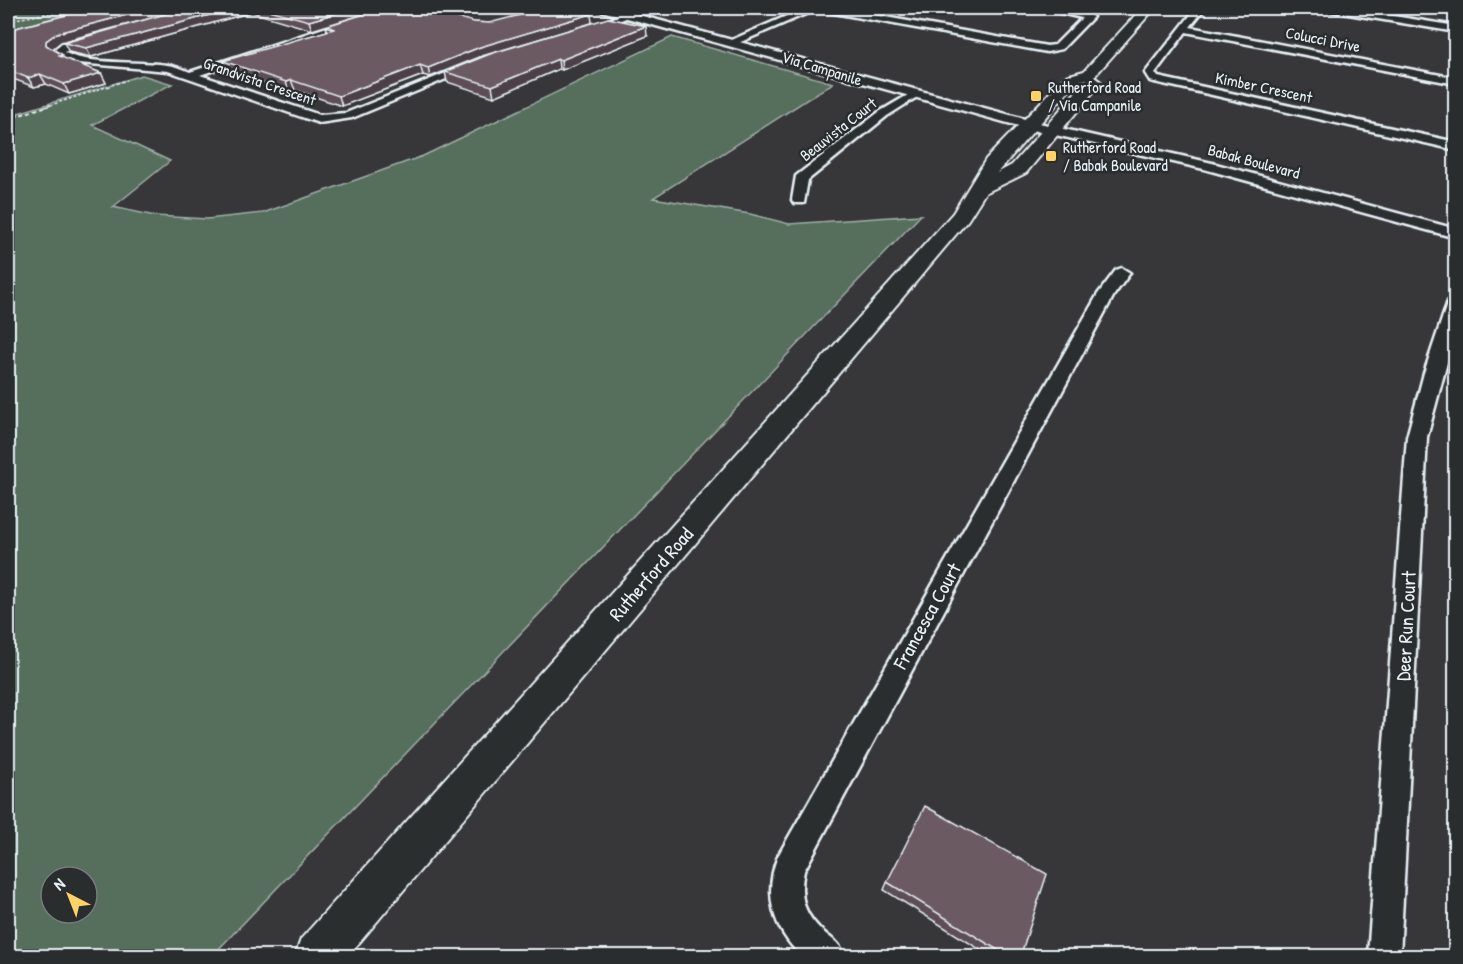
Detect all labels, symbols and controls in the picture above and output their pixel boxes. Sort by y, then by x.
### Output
street label: Colucci Drive [1284,21,1363,57]
street label: Via Campanile [779,45,866,91]
street label: Grandvista Crescent [201,51,320,111]
street label: Kimber Crescent [1214,66,1315,108]
place label: Rutherford Road / Via Campanile [1048,76,1142,116]
marker: Rutherford Road / Via Campanile [1029,89,1043,103]
street label: Beauvista Court [795,92,881,166]
place label: Rutherford Road / Babak Boulevard [1063,136,1168,176]
street label: Babak Boulevard [1206,138,1302,184]
marker: Rutherford Road / Babak Boulevard [1044,149,1058,163]
street label: Rutherford Road [602,521,699,626]
street label: Francesca Court [886,557,967,674]
street label: Deer Run Court [1389,569,1422,682]
north arrow [39,865,99,925]
text: N [48,873,70,895]

